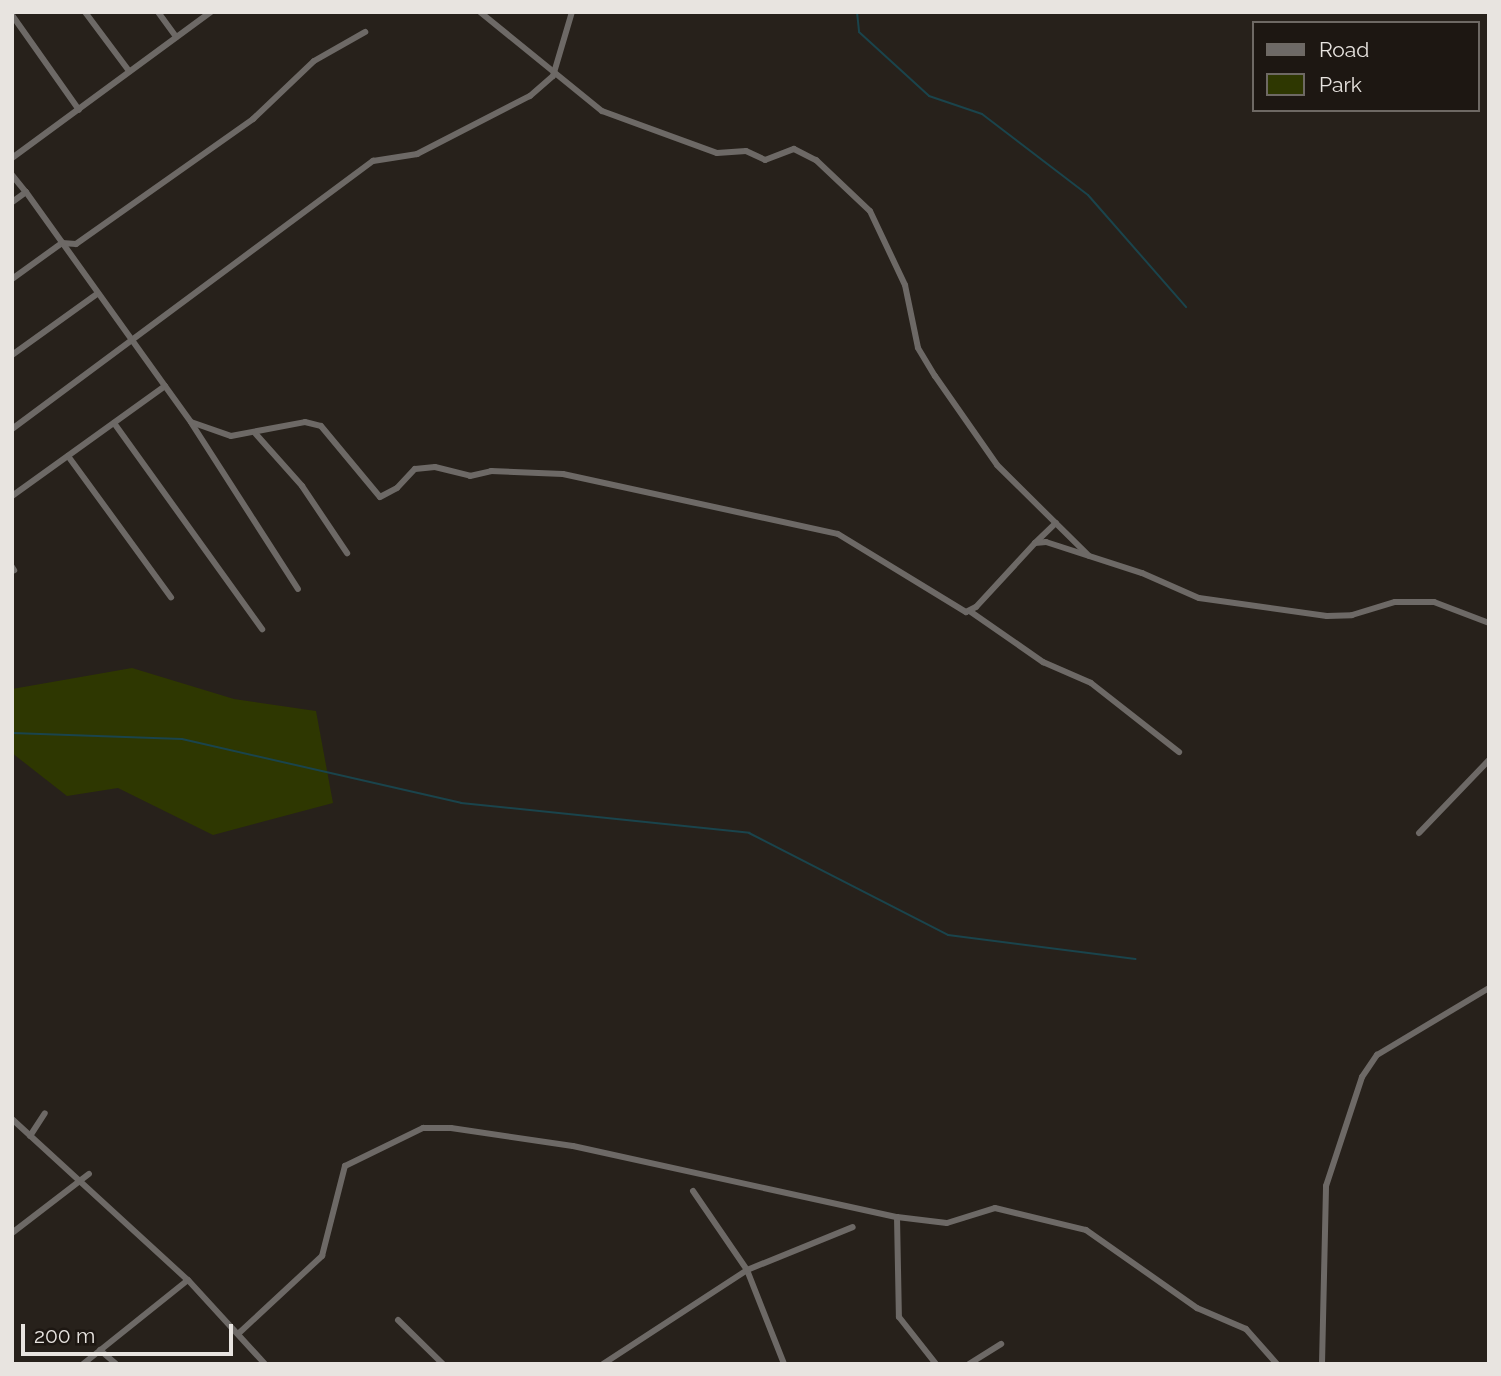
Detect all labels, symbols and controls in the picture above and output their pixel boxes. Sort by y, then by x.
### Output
legend [1252,21,1480,112]
text: Road [1319,37,1369,62]
text: Park [1319,72,1362,97]
scale bar [24,1310,236,1354]
text: 200 m [34,1323,95,1348]

